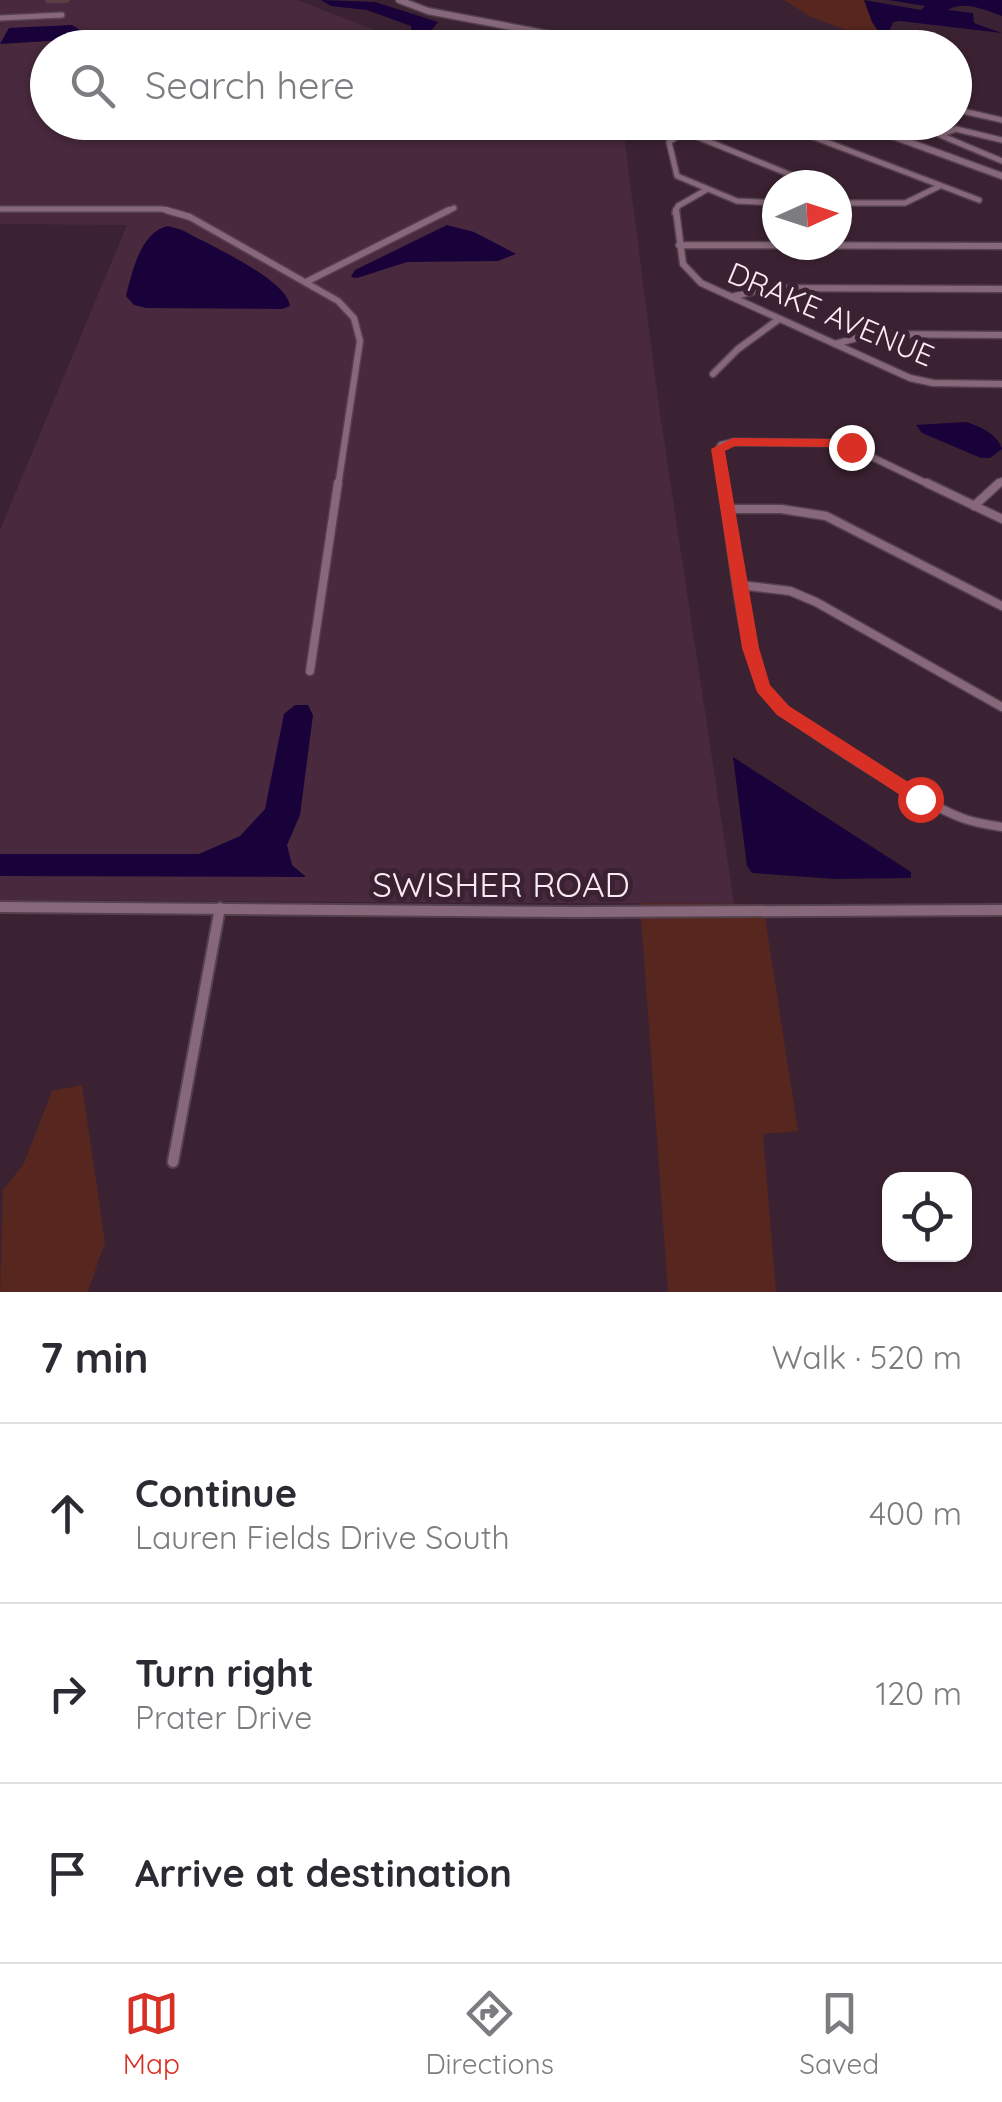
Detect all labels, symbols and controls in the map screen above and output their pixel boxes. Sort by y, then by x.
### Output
search box [30,30,972,140]
icon: search [65,58,120,113]
text: Search here [145,61,355,109]
north arrow [762,170,852,260]
street label: DRAKE AVENUE [722,253,940,375]
route end [829,425,875,471]
route start [898,777,944,823]
street label: SWISHER ROAD [372,862,630,906]
map controls [882,1172,972,1262]
button: locate [882,1172,972,1262]
text: 7 min [40,1331,149,1384]
text: Walk · 520 m [772,1337,962,1377]
text: Continue [135,1469,297,1517]
icon: ahead [40,1486,95,1541]
text: 400 m [869,1493,962,1533]
text: Lauren Fields Drive South [135,1517,510,1557]
text: Turn right [135,1649,314,1697]
icon: right [40,1666,95,1721]
text: 120 m [875,1673,962,1713]
text: Prater Drive [135,1697,312,1737]
icon: arrive [40,1846,95,1901]
text: Arrive at destination [135,1849,512,1897]
tab: Map [123,1986,180,2081]
tab: Directions [425,1986,554,2081]
tab: Saved [799,1986,879,2081]

